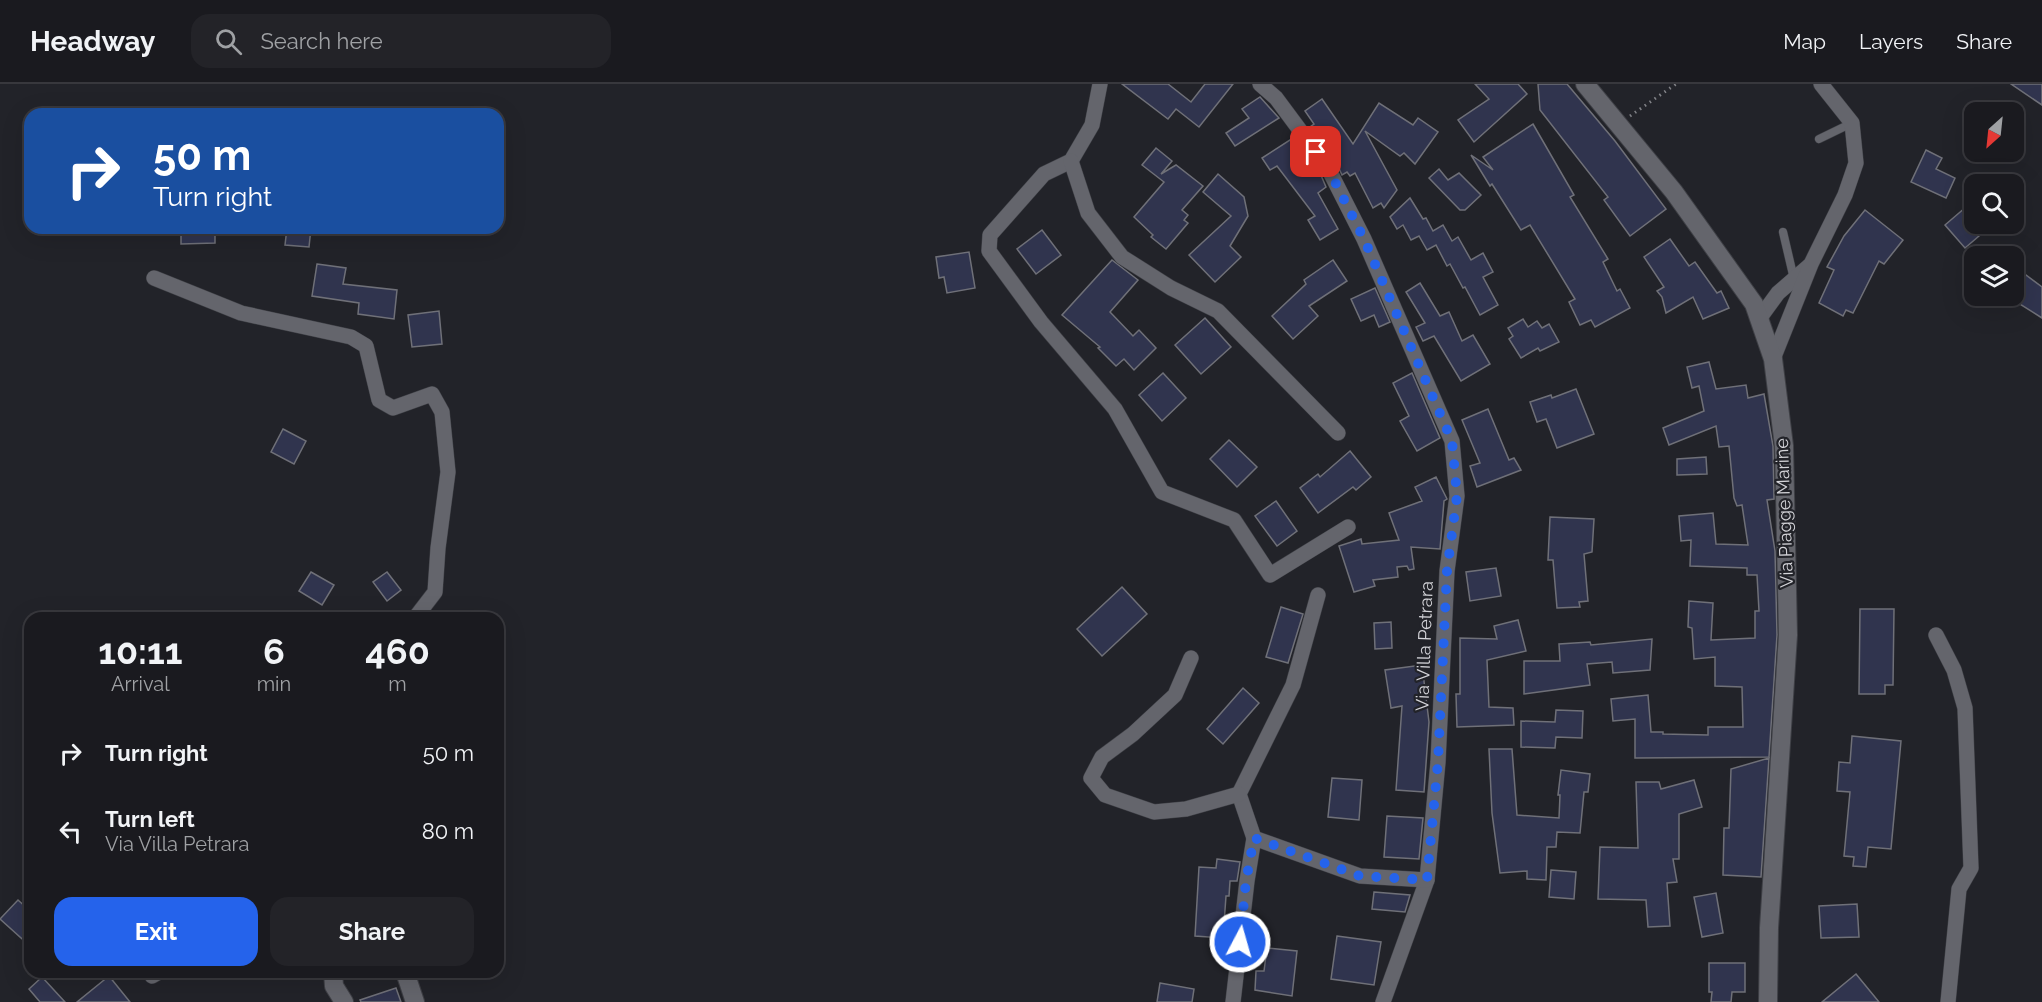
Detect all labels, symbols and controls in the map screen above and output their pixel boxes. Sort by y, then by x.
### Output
search box [191,14,611,68]
text: Headway [30,25,155,58]
icon: search [212,25,245,58]
text: Search here [260,28,383,54]
text: Map [1783,29,1826,54]
text: Layers [1859,29,1923,54]
text: Share [1956,29,2012,54]
north arrow [1964,102,2024,162]
map controls [1964,102,2024,306]
pin [1290,126,1341,177]
text: 50 m [153,131,251,180]
icon: right [54,132,132,210]
icon: arrive [1299,135,1332,168]
button: search [1964,174,2024,234]
text: Turn right [153,181,272,212]
button: layers [1964,246,2024,306]
street label: Via Piagge Marine [1771,437,1797,588]
street label: Via Villa Petrara [1411,581,1437,711]
text: 10:11 [98,630,183,672]
text: 6 [263,630,285,672]
text: 460 [365,630,430,672]
text: Arrival [111,672,170,696]
text: min [257,672,291,696]
text: m [388,672,407,696]
icon: right [54,737,87,770]
text: Turn right [105,740,208,766]
text: 50 m [423,740,474,766]
text: Turn left [105,806,195,832]
icon: left [54,815,87,848]
text: 80 m [422,818,474,844]
text: Via Villa Petrara [105,832,249,856]
button: Exit [54,897,258,966]
button: Share [270,897,474,966]
position arrow [1208,910,1272,974]

